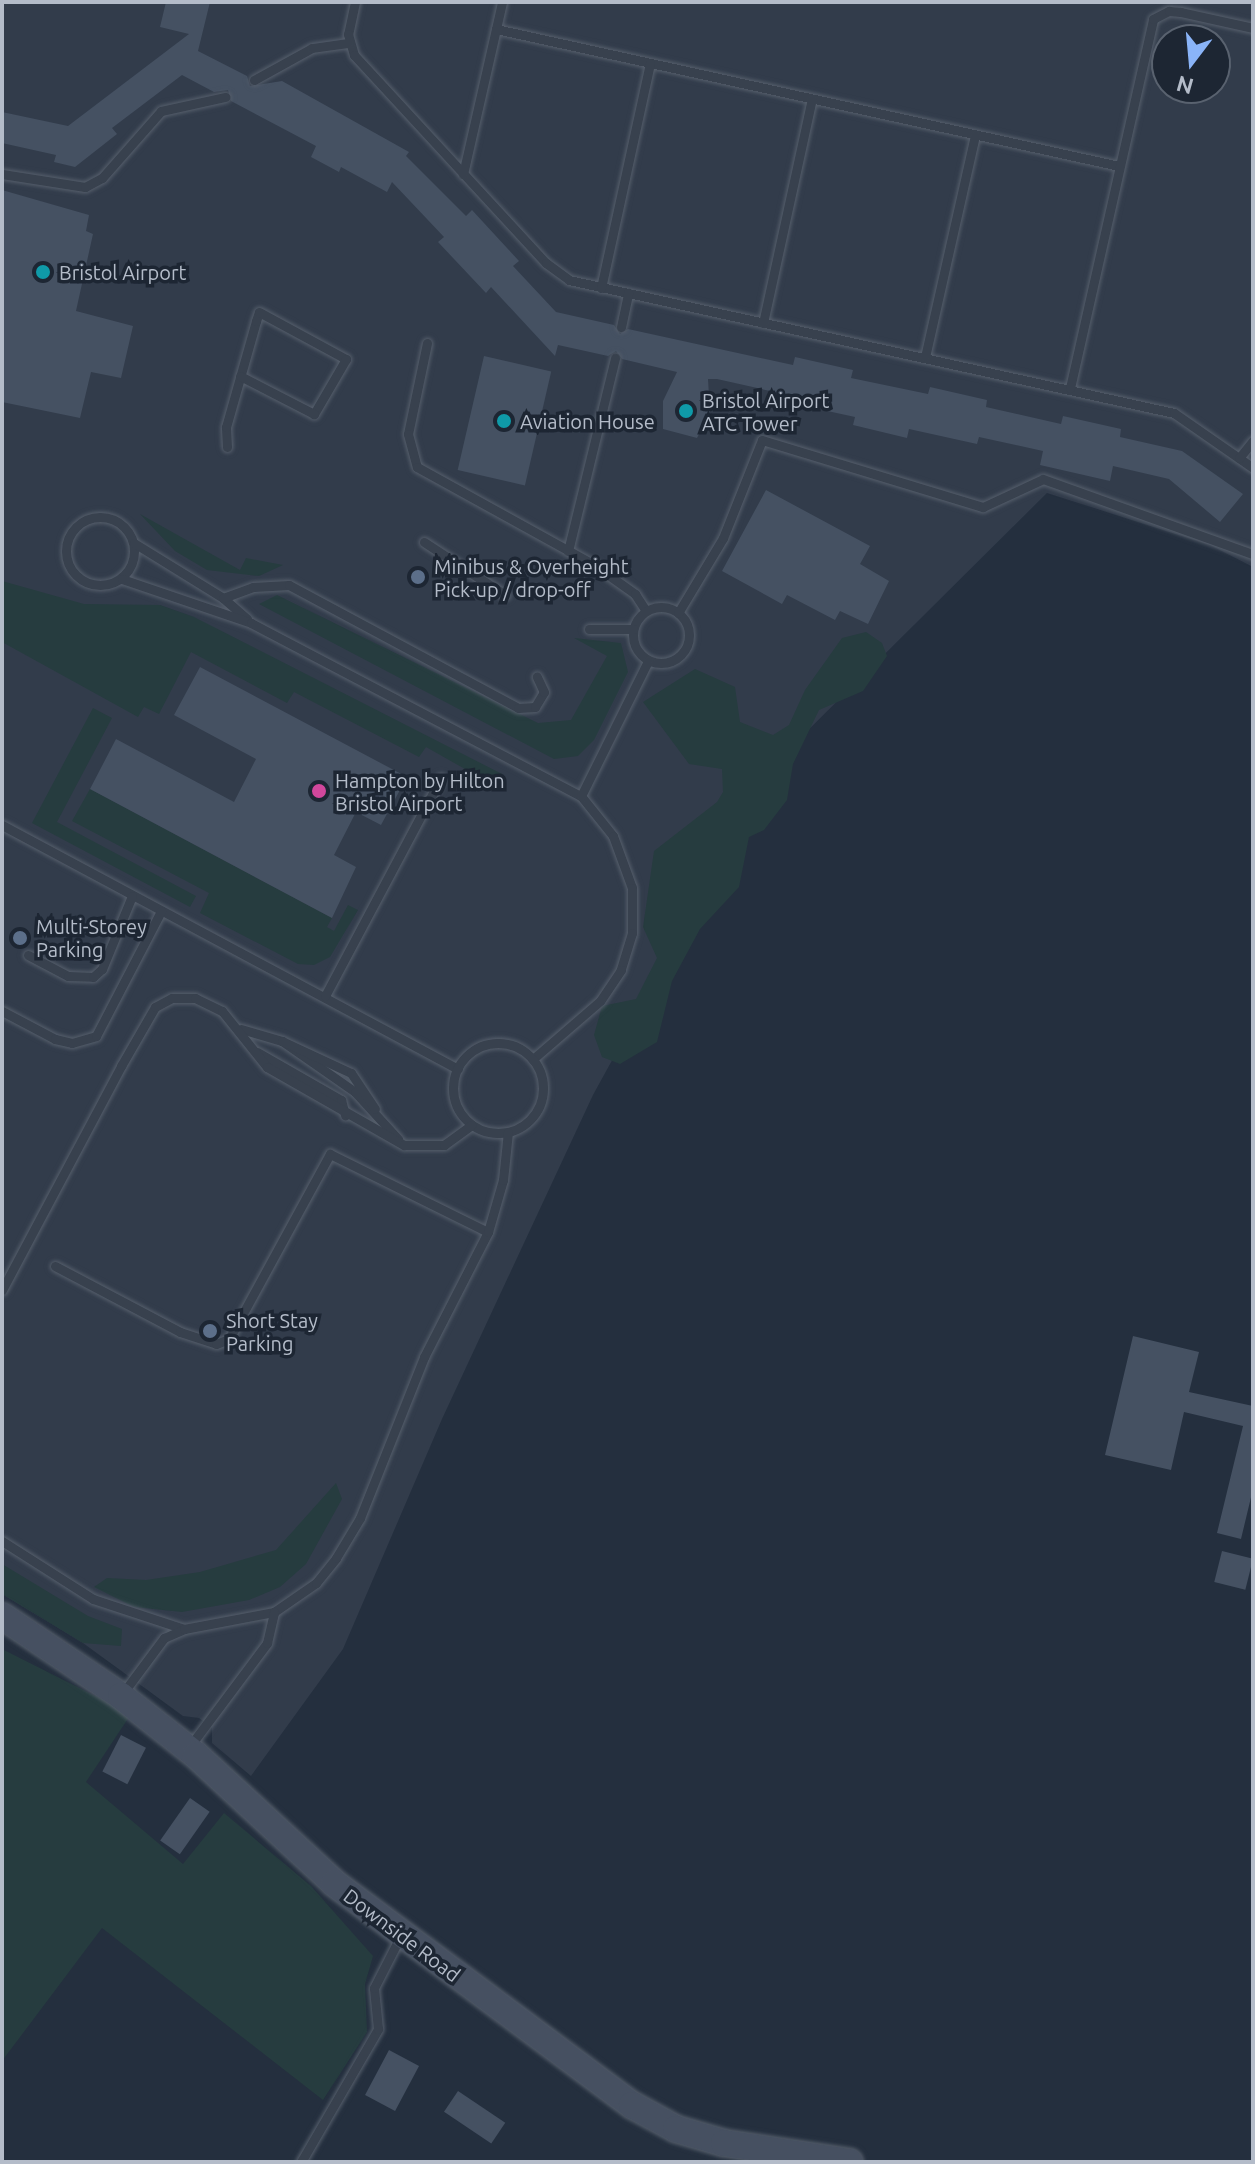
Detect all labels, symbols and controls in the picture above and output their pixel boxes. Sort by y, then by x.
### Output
north arrow [1151,24,1231,104]
text: N [1173,71,1196,100]
place label: Bristol Airport [59,260,186,284]
marker: Bristol Airport [34,263,52,281]
place label: Bristol Airport ATC Tower [702,388,829,435]
marker: Bristol Airport ATC Tower [677,402,695,420]
place label: Aviation House [520,409,655,433]
marker: Aviation House [495,412,513,430]
place label: Minibus & Overheight Pick-up / drop-off [434,554,629,601]
marker: Minibus & Overheight Pick-up / drop-off [409,568,427,586]
place label: Hampton by Hilton Bristol Airport [335,768,505,815]
marker: Hampton by Hilton Bristol Airport [310,782,328,800]
place label: Multi-Storey Parking [36,914,147,961]
marker: Multi-Storey Parking [11,929,29,947]
place label: Short Stay Parking [226,1308,318,1355]
marker: Short Stay Parking [201,1322,219,1340]
street label: Downside Road [339,1883,465,1987]

